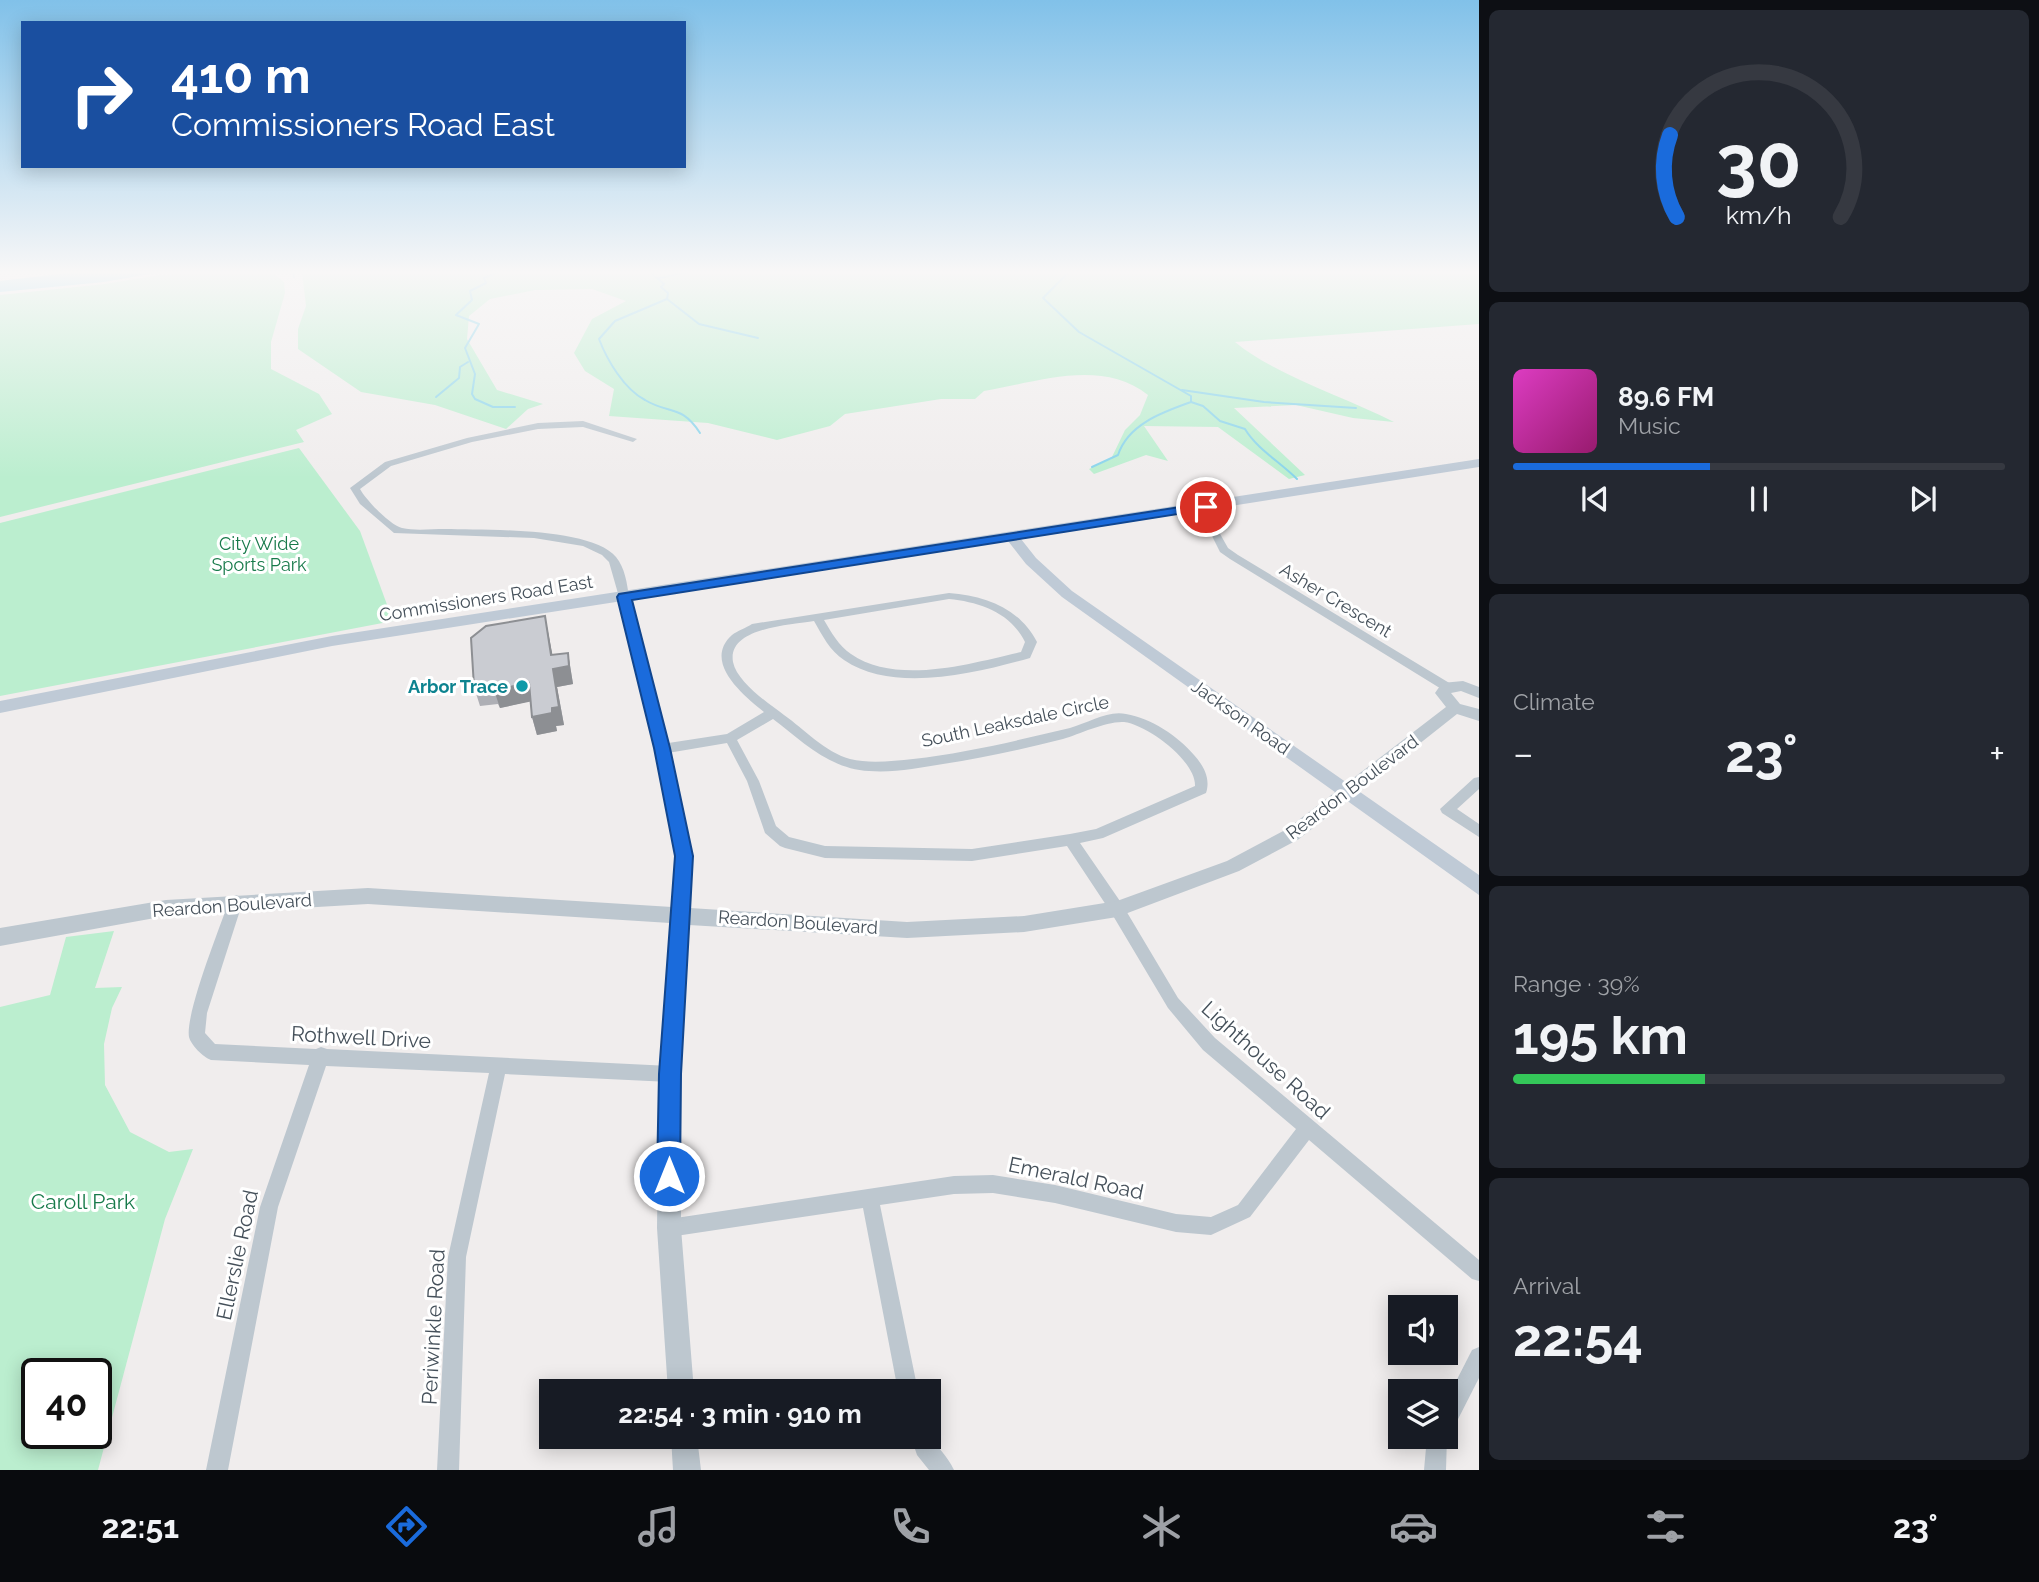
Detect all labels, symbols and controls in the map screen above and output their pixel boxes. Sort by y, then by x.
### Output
text: 410 m [171,47,311,104]
icon: right [56,49,147,140]
text: Commissioners Road East [171,106,555,143]
text: 30 [1716,119,1802,204]
text: km/h [1726,200,1792,230]
text: 89.6 FM [1618,382,1714,412]
text: Music [1618,412,1681,439]
pin [1176,477,1236,537]
icon: previous [1576,480,1614,518]
icon: pause [1740,480,1778,518]
icon: next [1904,480,1942,518]
icon: arrive [1187,488,1225,526]
park label: City Wide Sports Park [211,533,307,575]
street label: Asher Crescent [1276,558,1396,642]
street label: Commissioners Road East [378,571,594,625]
street label: Jackson Road [1188,675,1294,759]
place label: Arbor Trace [408,676,508,697]
marker: Arbor Trace [514,678,530,694]
text: Climate [1513,688,1595,715]
street label: South Leaksdale Circle [919,691,1111,751]
text: 23° [1725,723,1798,784]
street label: Reardon Boulevard [1282,730,1422,844]
text: − [1513,731,1533,776]
text: + [1989,731,2005,776]
street label: Reardon Boulevard [152,889,312,921]
street label: Reardon Boulevard [718,906,878,938]
text: Range · 39% [1513,970,1640,997]
street label: Lighthouse Road [1197,996,1335,1124]
text: 195 km [1513,1005,1688,1066]
street label: Rothwell Drive [290,1021,432,1053]
position arrow [632,1139,706,1213]
street label: Emerald Road [1006,1151,1146,1205]
street label: Ellerslie Road [211,1188,263,1322]
park label: Caroll Park [31,1189,135,1214]
street label: Periwinkle Road [416,1248,450,1406]
text: Arrival [1513,1272,1580,1299]
map controls [1388,1295,1458,1449]
button: sound [1388,1295,1458,1365]
text: 22:54 [1513,1307,1643,1368]
speed limit sign: 40 [21,1358,112,1449]
button: layers [1388,1379,1458,1449]
text: 22:54 · 3 min · 910 m [618,1399,862,1429]
icon: directions [382,1502,431,1551]
icon: music [634,1502,683,1551]
icon: phone [886,1502,935,1551]
icon: climate [1137,1502,1186,1551]
icon: car [1389,1502,1438,1551]
icon: filters [1641,1502,1690,1551]
text: 22:51 [101,1508,179,1545]
text: 23° [1893,1508,1938,1545]

